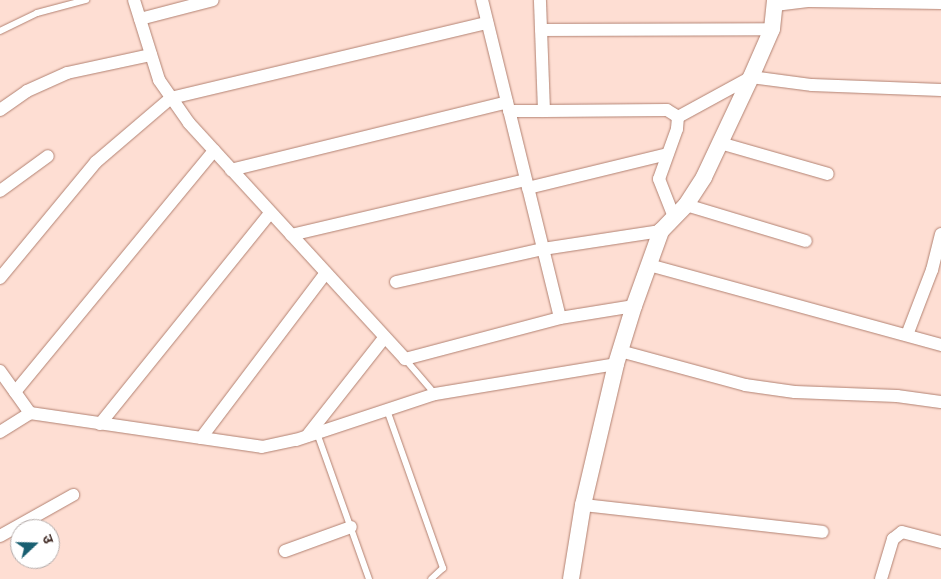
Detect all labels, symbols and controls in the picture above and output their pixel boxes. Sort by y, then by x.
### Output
north arrow [10,519,60,569]
text: उ [38,532,58,546]

